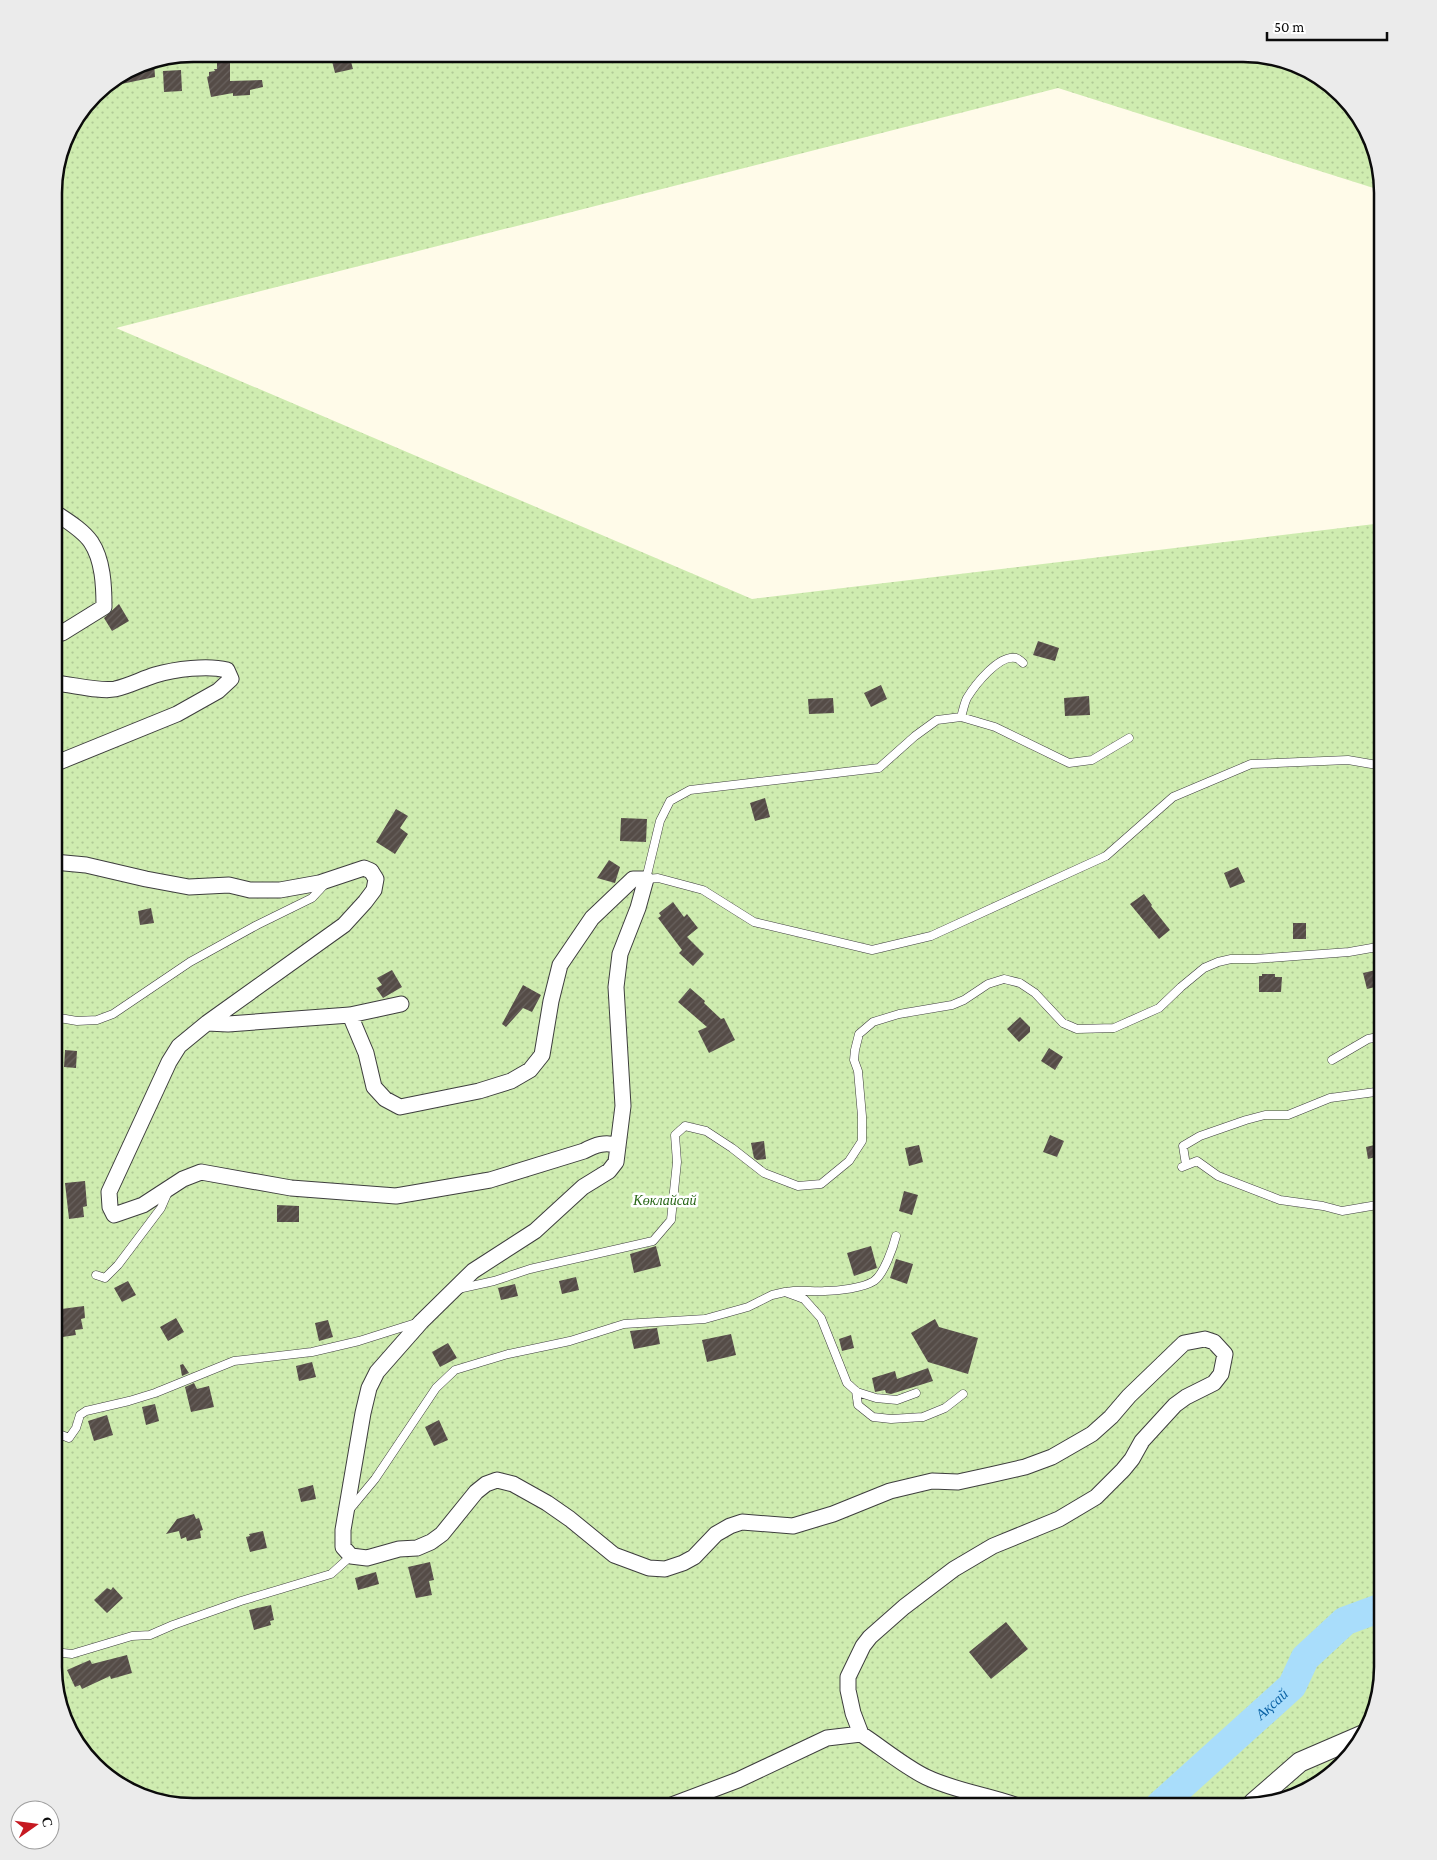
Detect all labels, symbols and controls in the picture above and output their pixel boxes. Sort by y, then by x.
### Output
scale bar [1267,10,1387,42]
text: 50 m [1274,19,1304,35]
park label: Көклайсай [632,1192,697,1208]
water label: Ақсай [1252,1685,1291,1723]
north arrow [10,1800,60,1850]
text: С [39,1815,57,1829]

